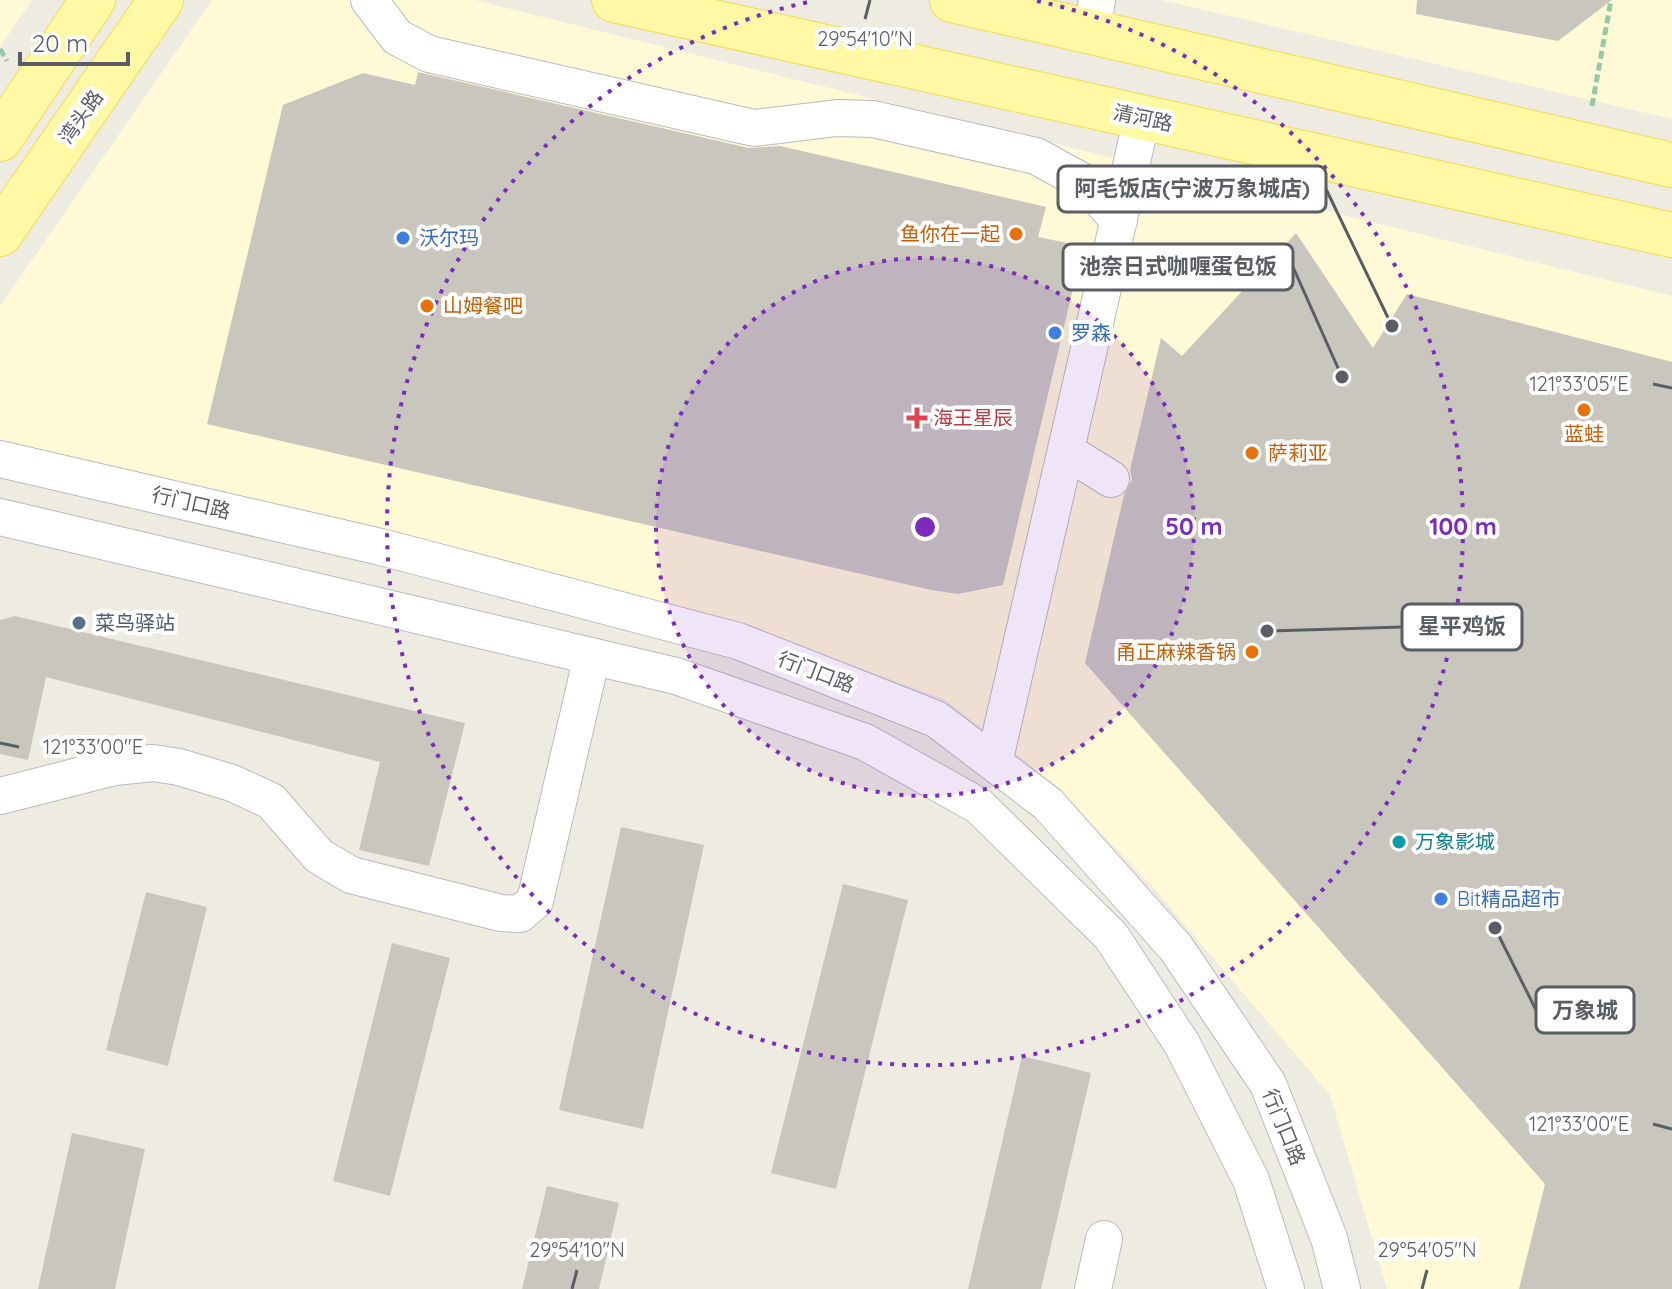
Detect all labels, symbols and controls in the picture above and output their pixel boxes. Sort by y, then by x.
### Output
scale bar [20,16,128,66]
text: 29°54'10"N [817,26,913,51]
text: 20 m [32,28,88,58]
street label: 湾头路 [53,85,108,148]
street label: 清河路 [1111,99,1175,136]
callout: 阿毛饭店(宁波万象城店) [1058,166,1326,212]
text: 阿毛饭店(宁波万象城店) [1074,174,1310,202]
place label: 鱼你在一起 [900,221,1000,246]
place label: 沃尔玛 [419,225,479,250]
marker: 鱼你在一起 [1007,225,1025,243]
marker: 沃尔玛 [394,229,412,247]
callout: 池奈日式咖喱蛋包饭 [1063,244,1293,290]
text: 池奈日式咖喱蛋包饭 [1079,252,1277,280]
place label: 山姆餐吧 [443,293,523,318]
marker: 山姆餐吧 [418,297,436,315]
place label: 罗森 [1071,320,1111,345]
marker: 罗森 [1046,324,1064,342]
text: 121°33'05"E [1529,371,1629,396]
marker: 蓝蛙 [1575,401,1593,419]
place label: 海王星辰 [933,405,1013,430]
marker: 海王星辰 [908,409,926,427]
place label: 蓝蛙 [1564,421,1604,446]
place label: 萨莉亚 [1268,440,1328,465]
marker: 萨莉亚 [1243,444,1261,462]
street label: 行门口路 [149,481,233,524]
text: 50 m [1165,511,1223,541]
text: 100 m [1429,511,1497,541]
centre of rings [911,513,939,541]
callout: 星平鸡饭 [1402,604,1522,650]
place label: 菜鸟驿站 [95,610,175,635]
text: 星平鸡饭 [1418,612,1506,640]
marker: 菜鸟驿站 [70,614,88,632]
place label: 甬正麻辣香锅 [1116,639,1236,664]
marker: 甬正麻辣香锅 [1243,643,1261,661]
street label: 行门口路 [774,646,858,698]
text: 121°33'00"E [43,734,143,759]
place label: 万象影城 [1415,829,1495,854]
marker: 万象影城 [1390,833,1408,851]
place label: Bit精品超市 [1457,886,1561,911]
marker: Bit精品超市 [1432,890,1450,908]
callout: 万象城 [1536,987,1634,1033]
text: 万象城 [1552,996,1618,1024]
street label: 行门口路 [1258,1085,1311,1169]
text: 121°33'00"E [1529,1111,1629,1136]
text: 29°54'10"N [529,1237,625,1262]
text: 29°54'05"N [1377,1237,1477,1262]

